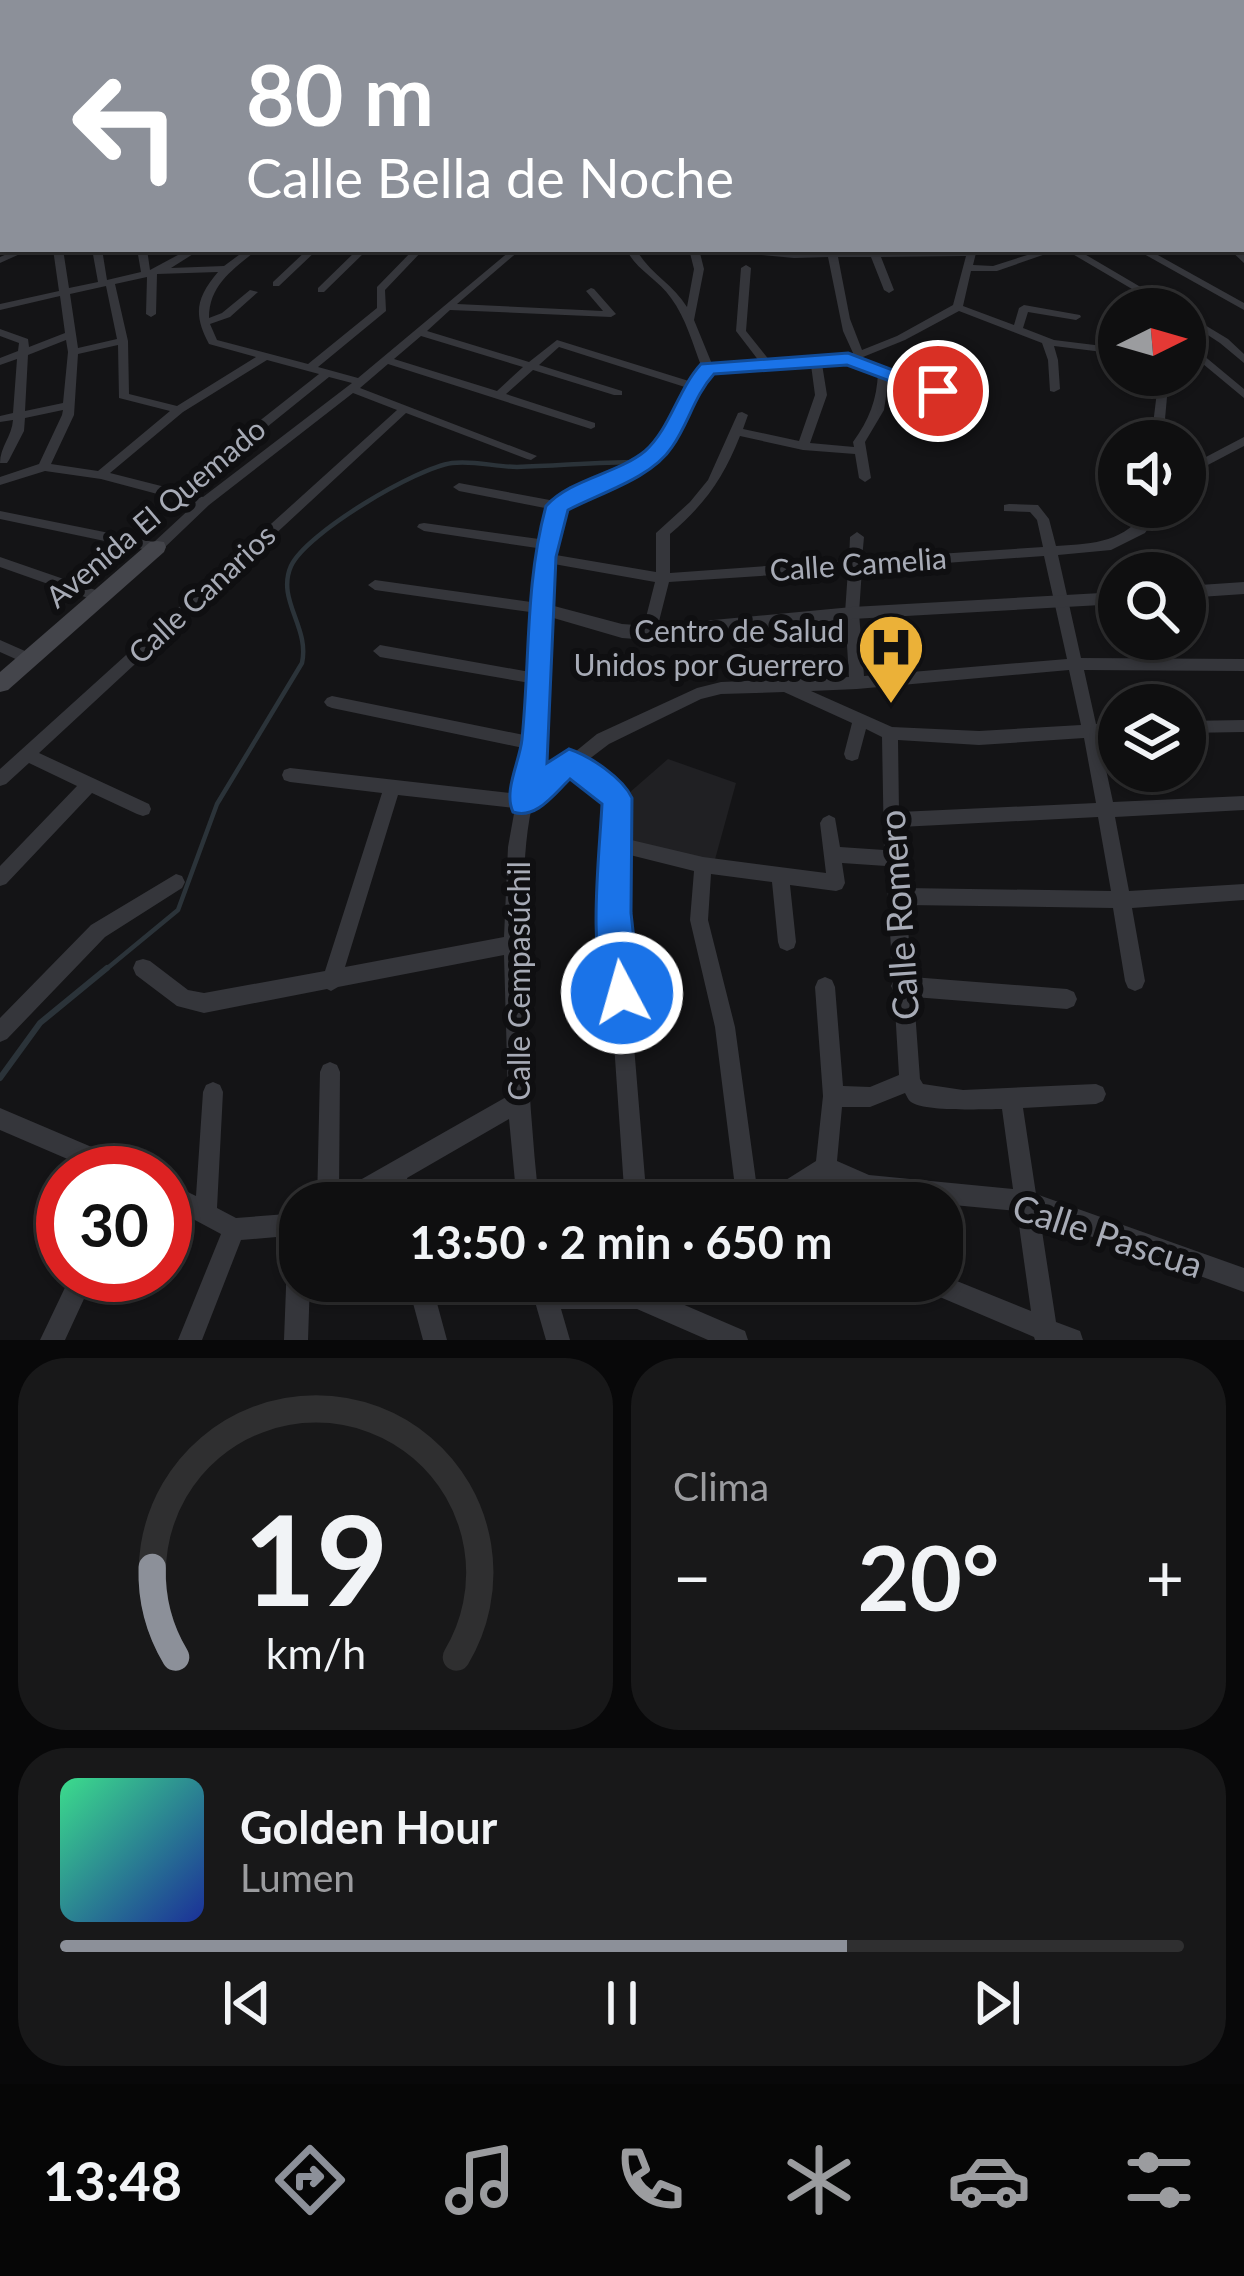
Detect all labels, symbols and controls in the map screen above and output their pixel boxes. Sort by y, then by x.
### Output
text: 80 m [246,43,434,144]
icon: left [48,48,204,204]
text: Calle Bella de Noche [246,145,734,210]
north arrow [1098,288,1206,396]
map controls [1098,288,1206,792]
pin [887,340,989,442]
icon: arrive [905,358,971,424]
street label: Avenida El Quemado [38,410,272,614]
button: sound [1098,420,1206,528]
street label: Calle Canarios [120,516,282,670]
street label: Calle Camelia [768,539,948,587]
button: search [1098,552,1206,660]
place label: Centro de Salud Unidos por Guerrero [574,612,844,682]
hospital icon: Centro de Salud Unidos por Guerrero [856,612,926,706]
button: layers [1098,684,1206,792]
street label: Calle Romero [869,809,927,1021]
street label: Calle Cempasúchil [500,861,536,1101]
position arrow [559,930,685,1056]
speed limit sign: 30 [36,1146,192,1302]
street label: Calle Pascua [1008,1184,1208,1286]
text: 13:50 · 2 min · 650 m [410,1215,832,1269]
text: Clima [673,1463,769,1509]
text: 19 [243,1483,388,1633]
text: 20° [858,1522,999,1630]
text: − [673,1537,711,1616]
text: + [1146,1537,1184,1616]
text: km/h [265,1627,366,1678]
text: Golden Hour [240,1800,497,1854]
text: Lumen [240,1854,355,1900]
icon: previous [214,1970,280,2036]
icon: pause [589,1970,655,2036]
icon: next [964,1970,1030,2036]
icon: directions [268,2138,352,2222]
icon: music [438,2138,522,2222]
icon: phone [608,2138,692,2222]
icon: climate [777,2138,861,2222]
icon: car [947,2138,1031,2222]
icon: filters [1117,2138,1201,2222]
text: 13:48 [43,2148,182,2213]

